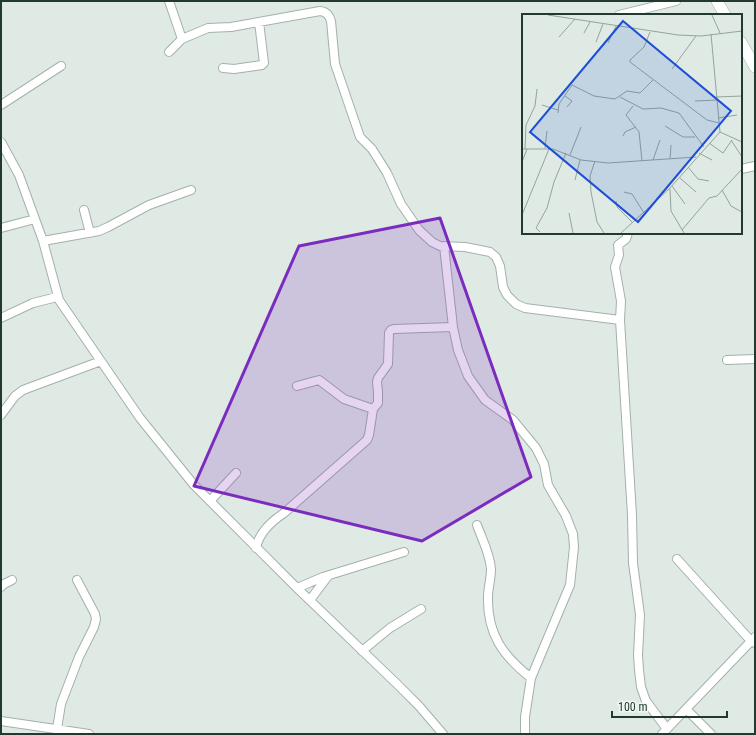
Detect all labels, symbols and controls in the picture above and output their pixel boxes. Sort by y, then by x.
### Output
inset map [522,14,742,234]
scale bar [612,693,727,719]
text: 100 m [618,700,648,714]

